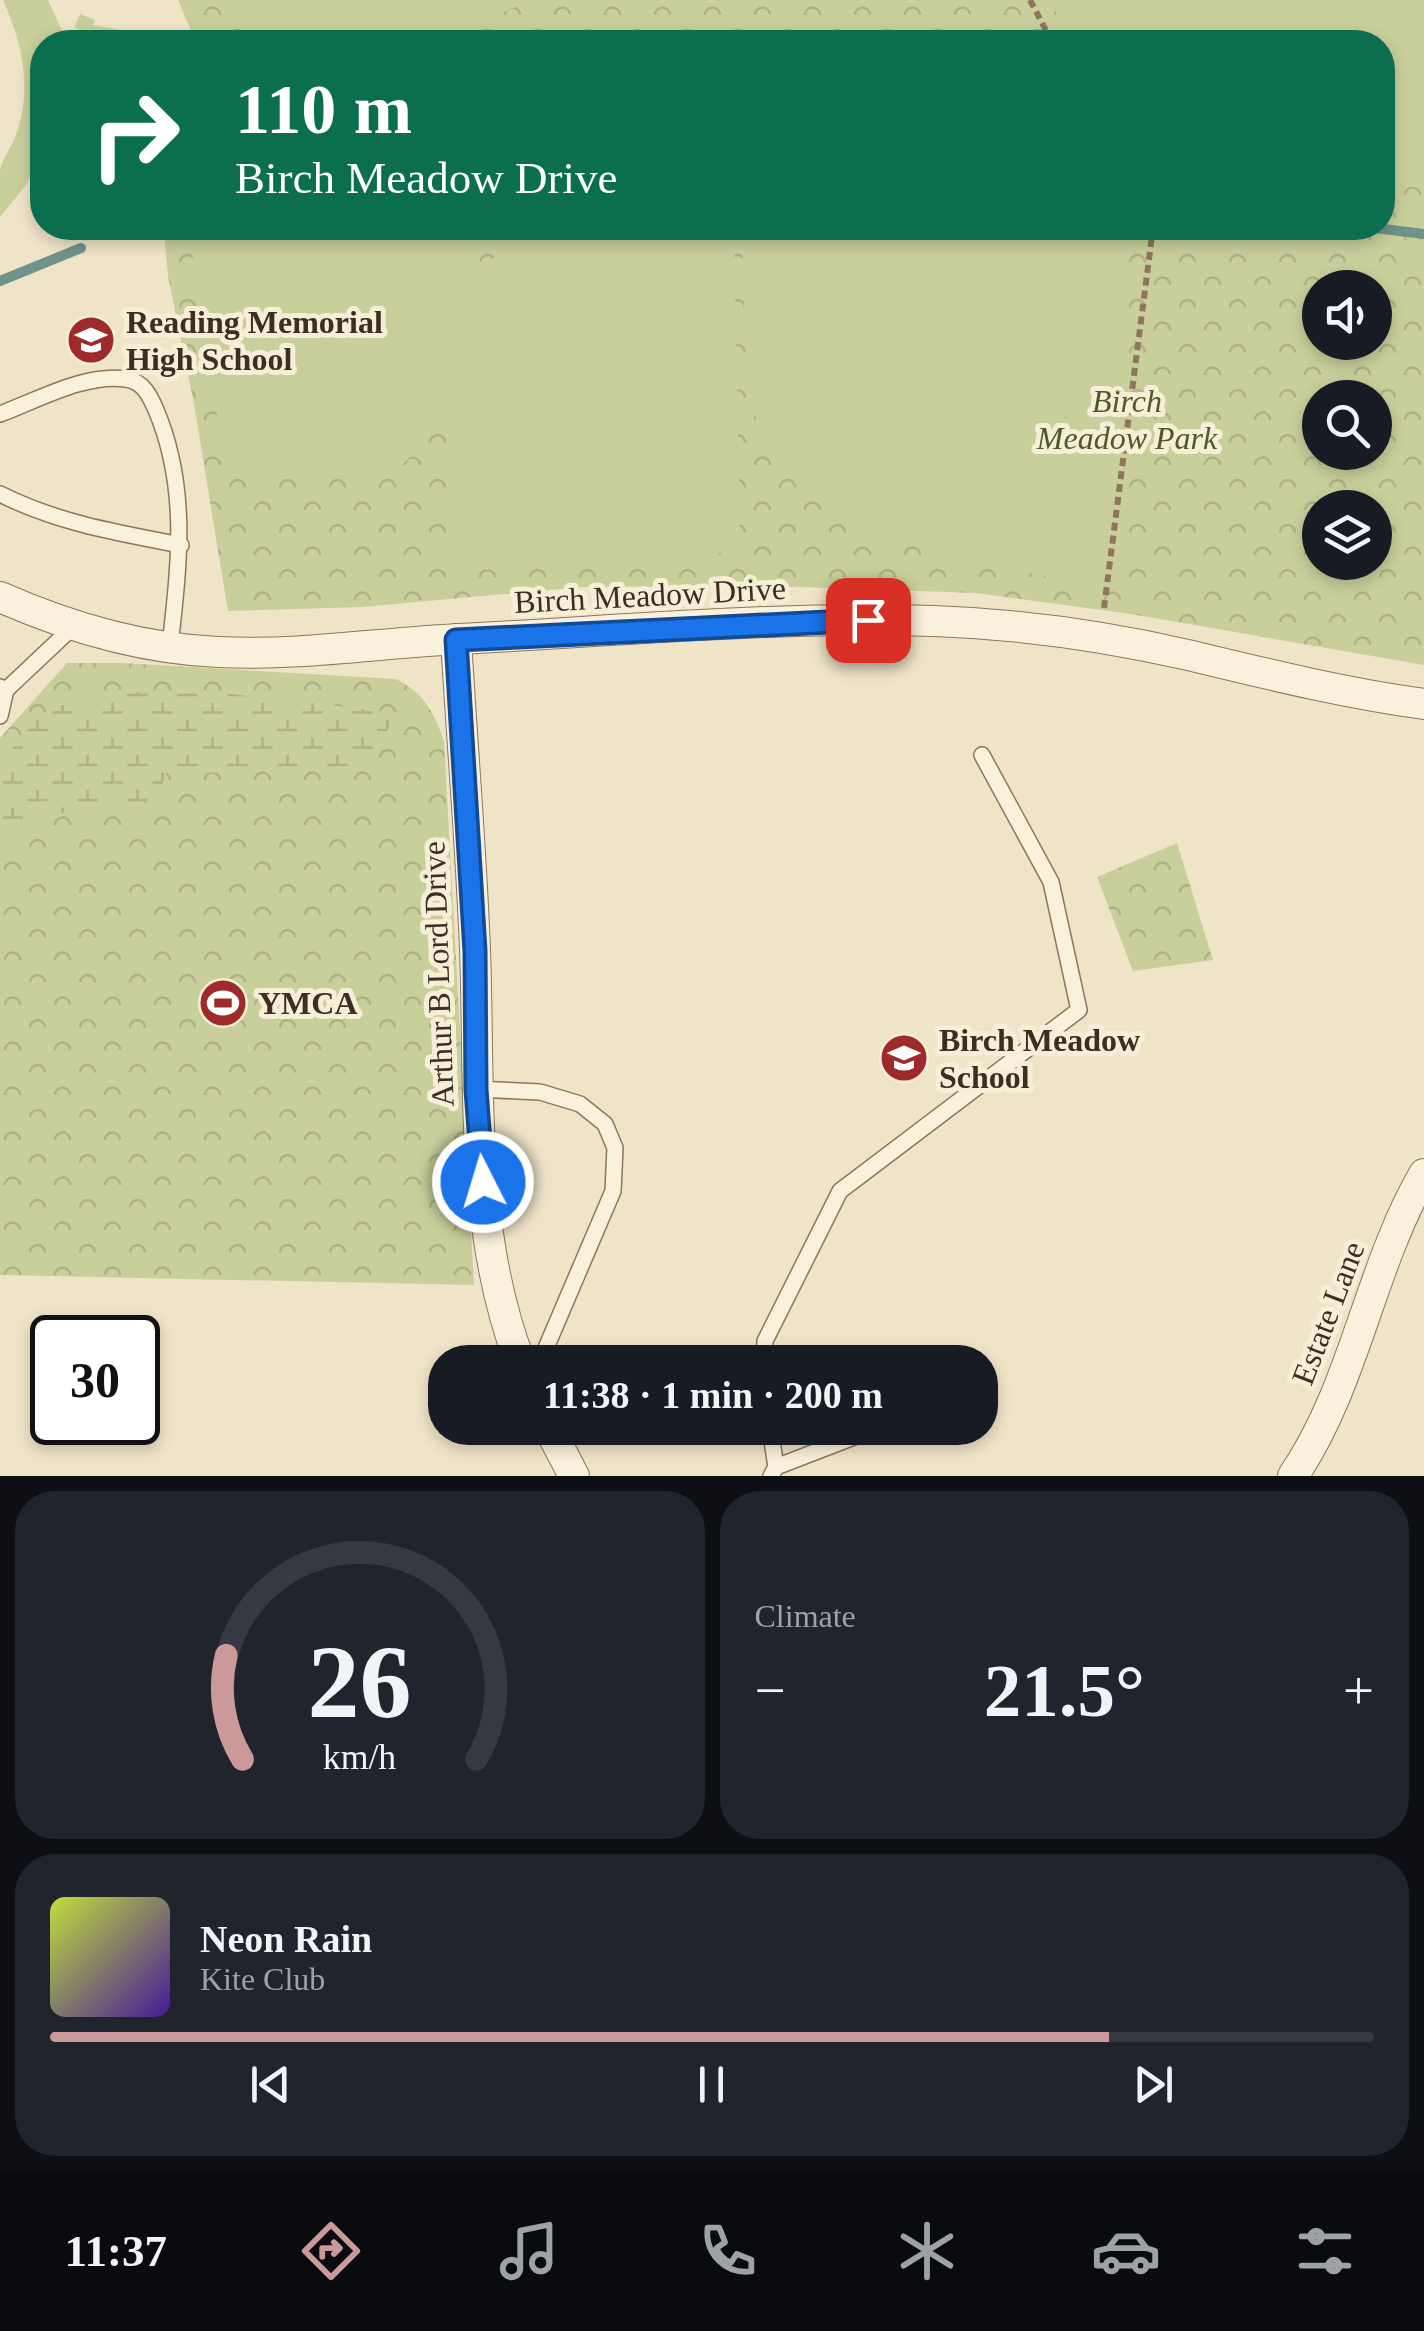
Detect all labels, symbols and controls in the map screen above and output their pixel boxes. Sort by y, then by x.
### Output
icon: right [70,70,200,200]
text: 110 m [235,71,412,148]
text: Birch Meadow Drive [235,153,617,203]
map controls [1302,270,1392,580]
button: sound [1302,270,1392,360]
place label: Reading Memorial High School [126,304,383,377]
school or university icon: Reading Memorial High School [65,314,117,366]
button: search [1302,380,1392,470]
park label: Birch Meadow Park [1036,383,1218,456]
button: layers [1302,490,1392,580]
street label: Birch Meadow Drive [513,570,787,620]
pin [826,578,911,663]
icon: arrive [841,593,896,648]
street label: Arthur B Lord Drive [415,841,461,1107]
sports icon: YMCA [197,977,249,1029]
place label: YMCA [258,985,358,1021]
place label: Birch Meadow School [939,1022,1140,1095]
school or university icon: Birch Meadow School [878,1032,930,1084]
position arrow [431,1130,535,1234]
street label: Estate Lane [1284,1236,1372,1390]
speed limit sign: 30 [30,1315,160,1445]
text: 11:38 · 1 min · 200 m [543,1374,883,1416]
text: Climate [755,1598,856,1634]
text: 26 [308,1624,412,1739]
text: 21.5° [984,1649,1145,1732]
text: − [755,1660,786,1721]
text: + [1343,1660,1374,1721]
text: km/h [323,1737,397,1777]
text: Neon Rain [200,1918,372,1960]
text: Kite Club [200,1961,325,1997]
icon: previous [243,2057,298,2112]
icon: pause [684,2057,739,2112]
icon: next [1126,2057,1181,2112]
icon: directions [296,2216,366,2286]
icon: music [494,2216,564,2286]
icon: phone [693,2216,763,2286]
icon: climate [892,2216,962,2286]
icon: car [1091,2216,1161,2286]
icon: filters [1290,2216,1360,2286]
text: 11:37 [64,2226,167,2276]

